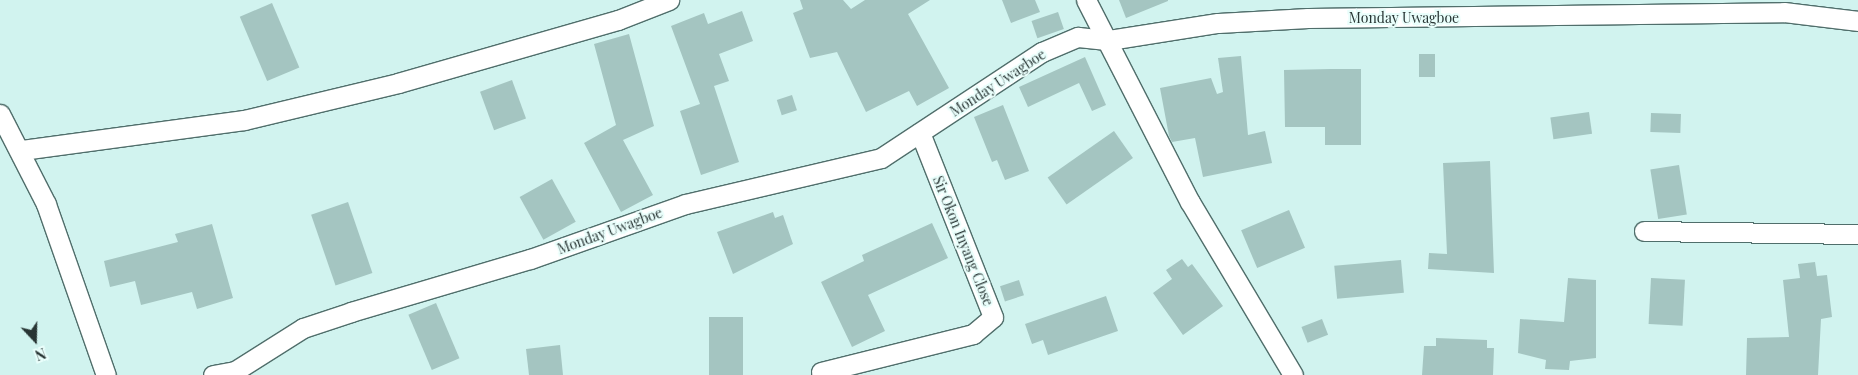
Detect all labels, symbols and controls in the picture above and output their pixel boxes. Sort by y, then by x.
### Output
street label: Monday Uwagboe [1349,10,1459,26]
street label: Monday Uwagboe [947,46,1049,120]
street label: Sir Okon Inyang Close [929,173,997,309]
street label: Monday Uwagboe [555,204,665,258]
north arrow [10,315,60,365]
text: N [32,344,49,365]

